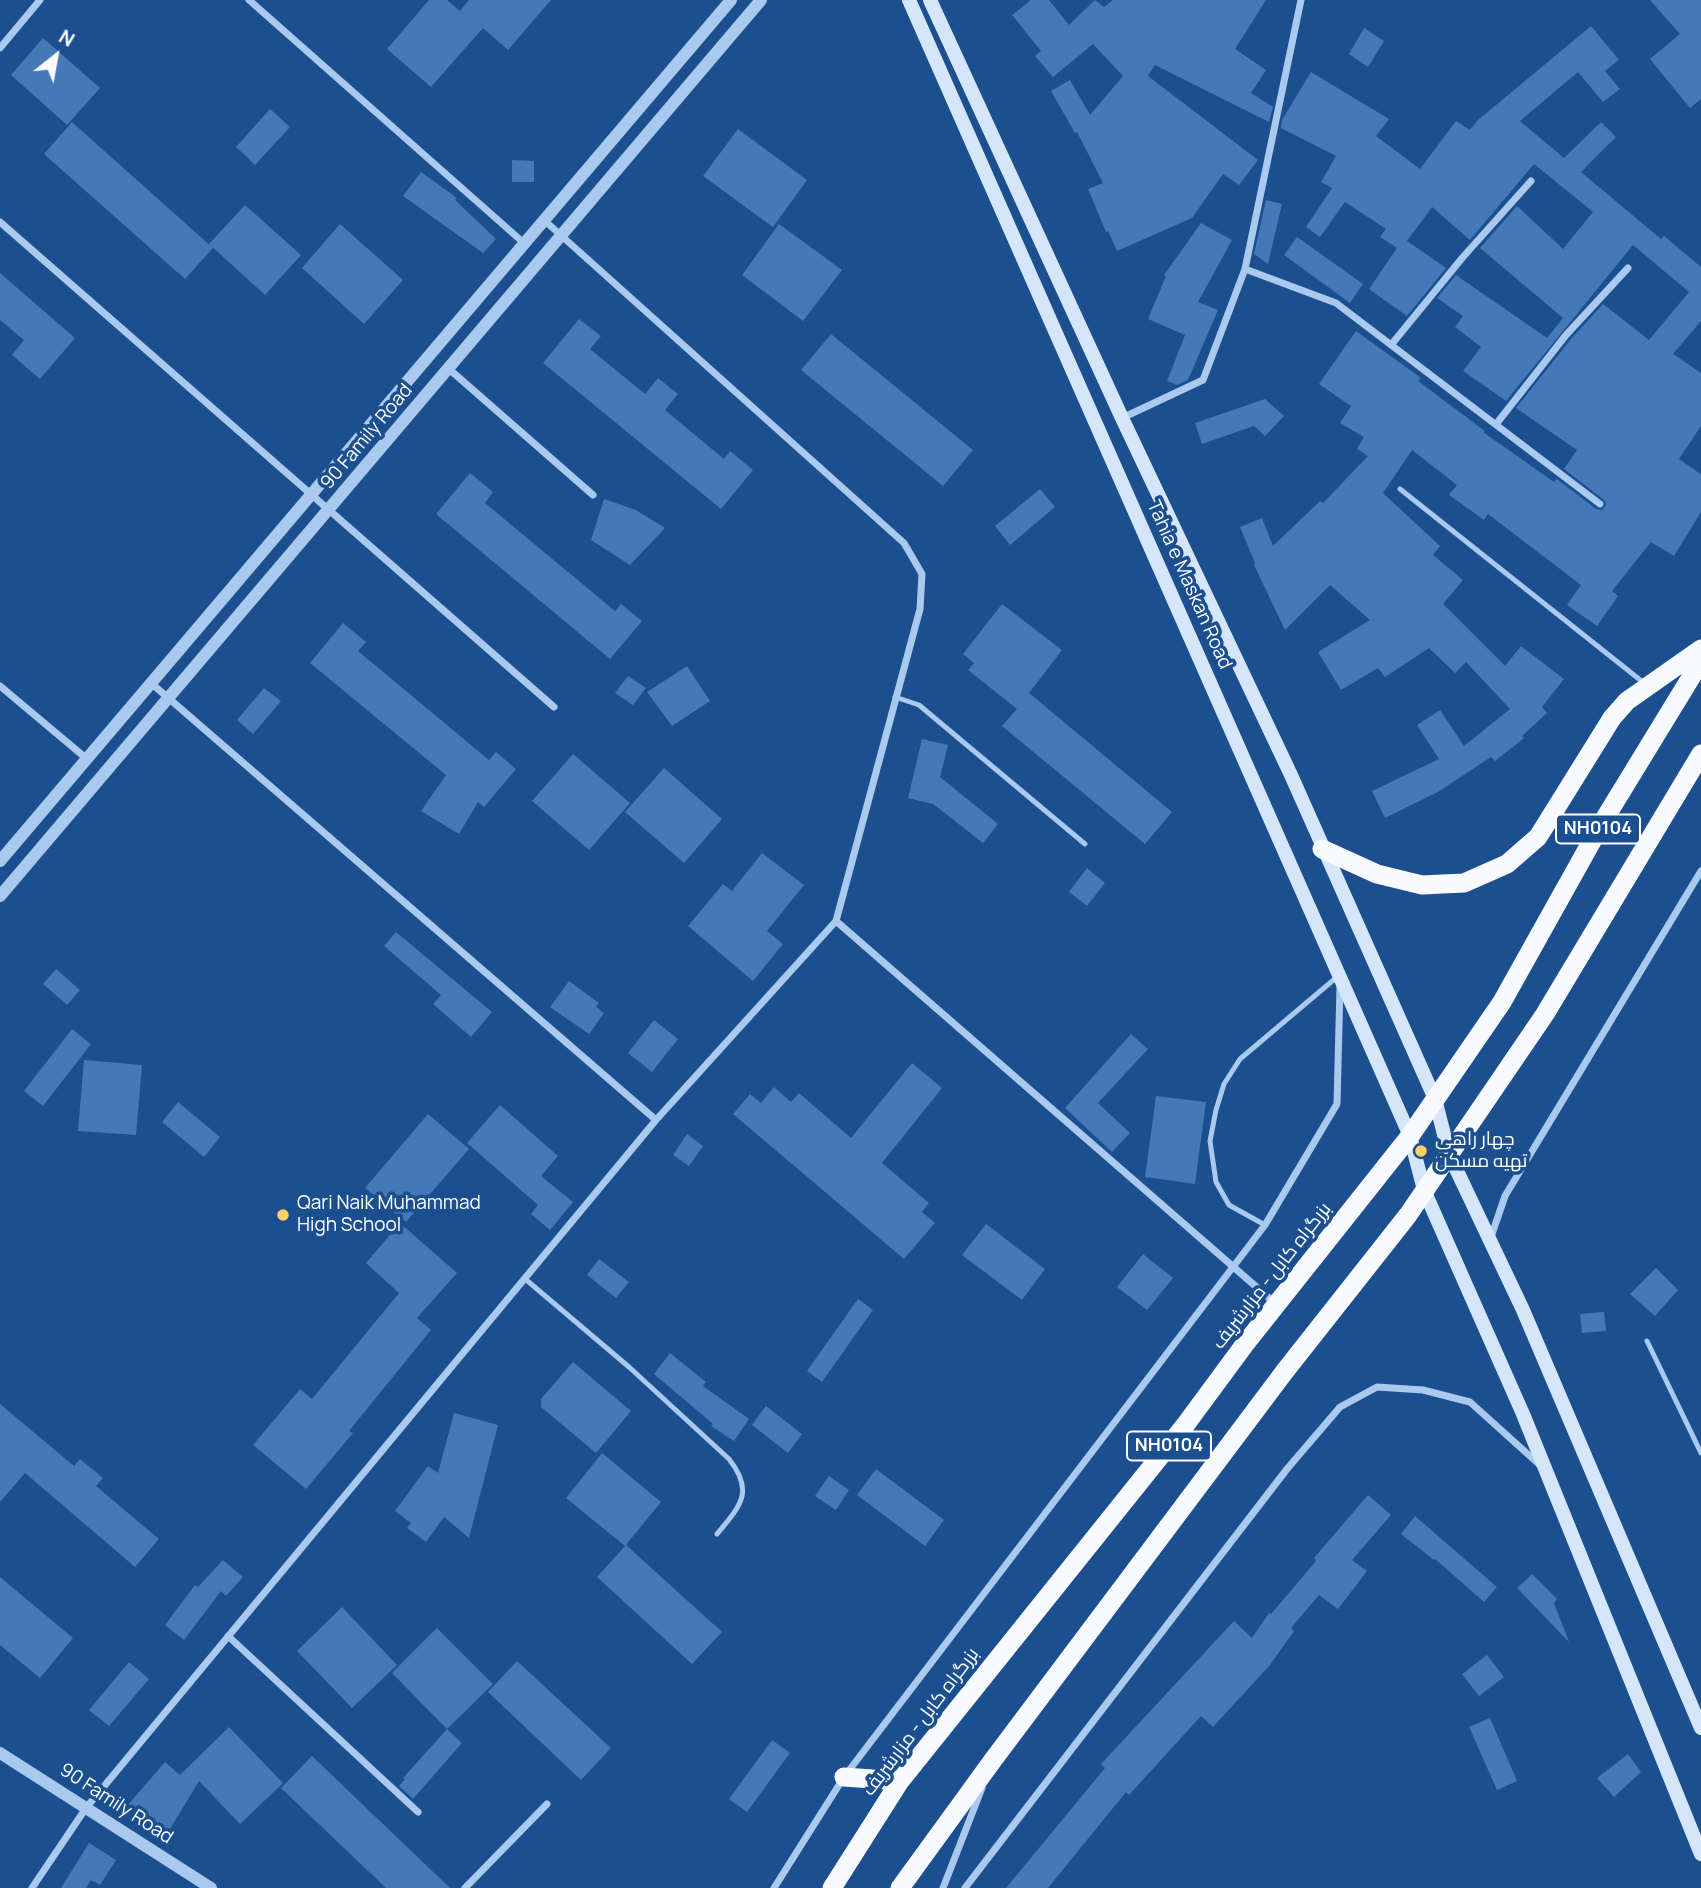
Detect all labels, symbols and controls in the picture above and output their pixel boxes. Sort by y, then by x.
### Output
north arrow [21,21,91,91]
text: N [54,23,79,53]
street label: 90 Family Road [316,380,418,494]
street label: Tahia e Maskan Road [1142,497,1236,673]
road number: NH0104 [1556,814,1640,844]
place label: چهار راهی تهیه مسکن [1435,1129,1527,1173]
marker: چهار راهی تهیه مسکن [1413,1143,1429,1159]
place label: Qari Naik Muhammad High School [297,1193,481,1237]
street label: بزرگراه کابل - مزارشریف [1208,1198,1336,1354]
marker: Qari Naik Muhammad High School [275,1207,291,1223]
road number: NH0104 [1127,1432,1211,1461]
street label: بزرگراه کابل - مزارشریف [858,1643,984,1801]
street label: 90 Family Road [55,1759,177,1849]

